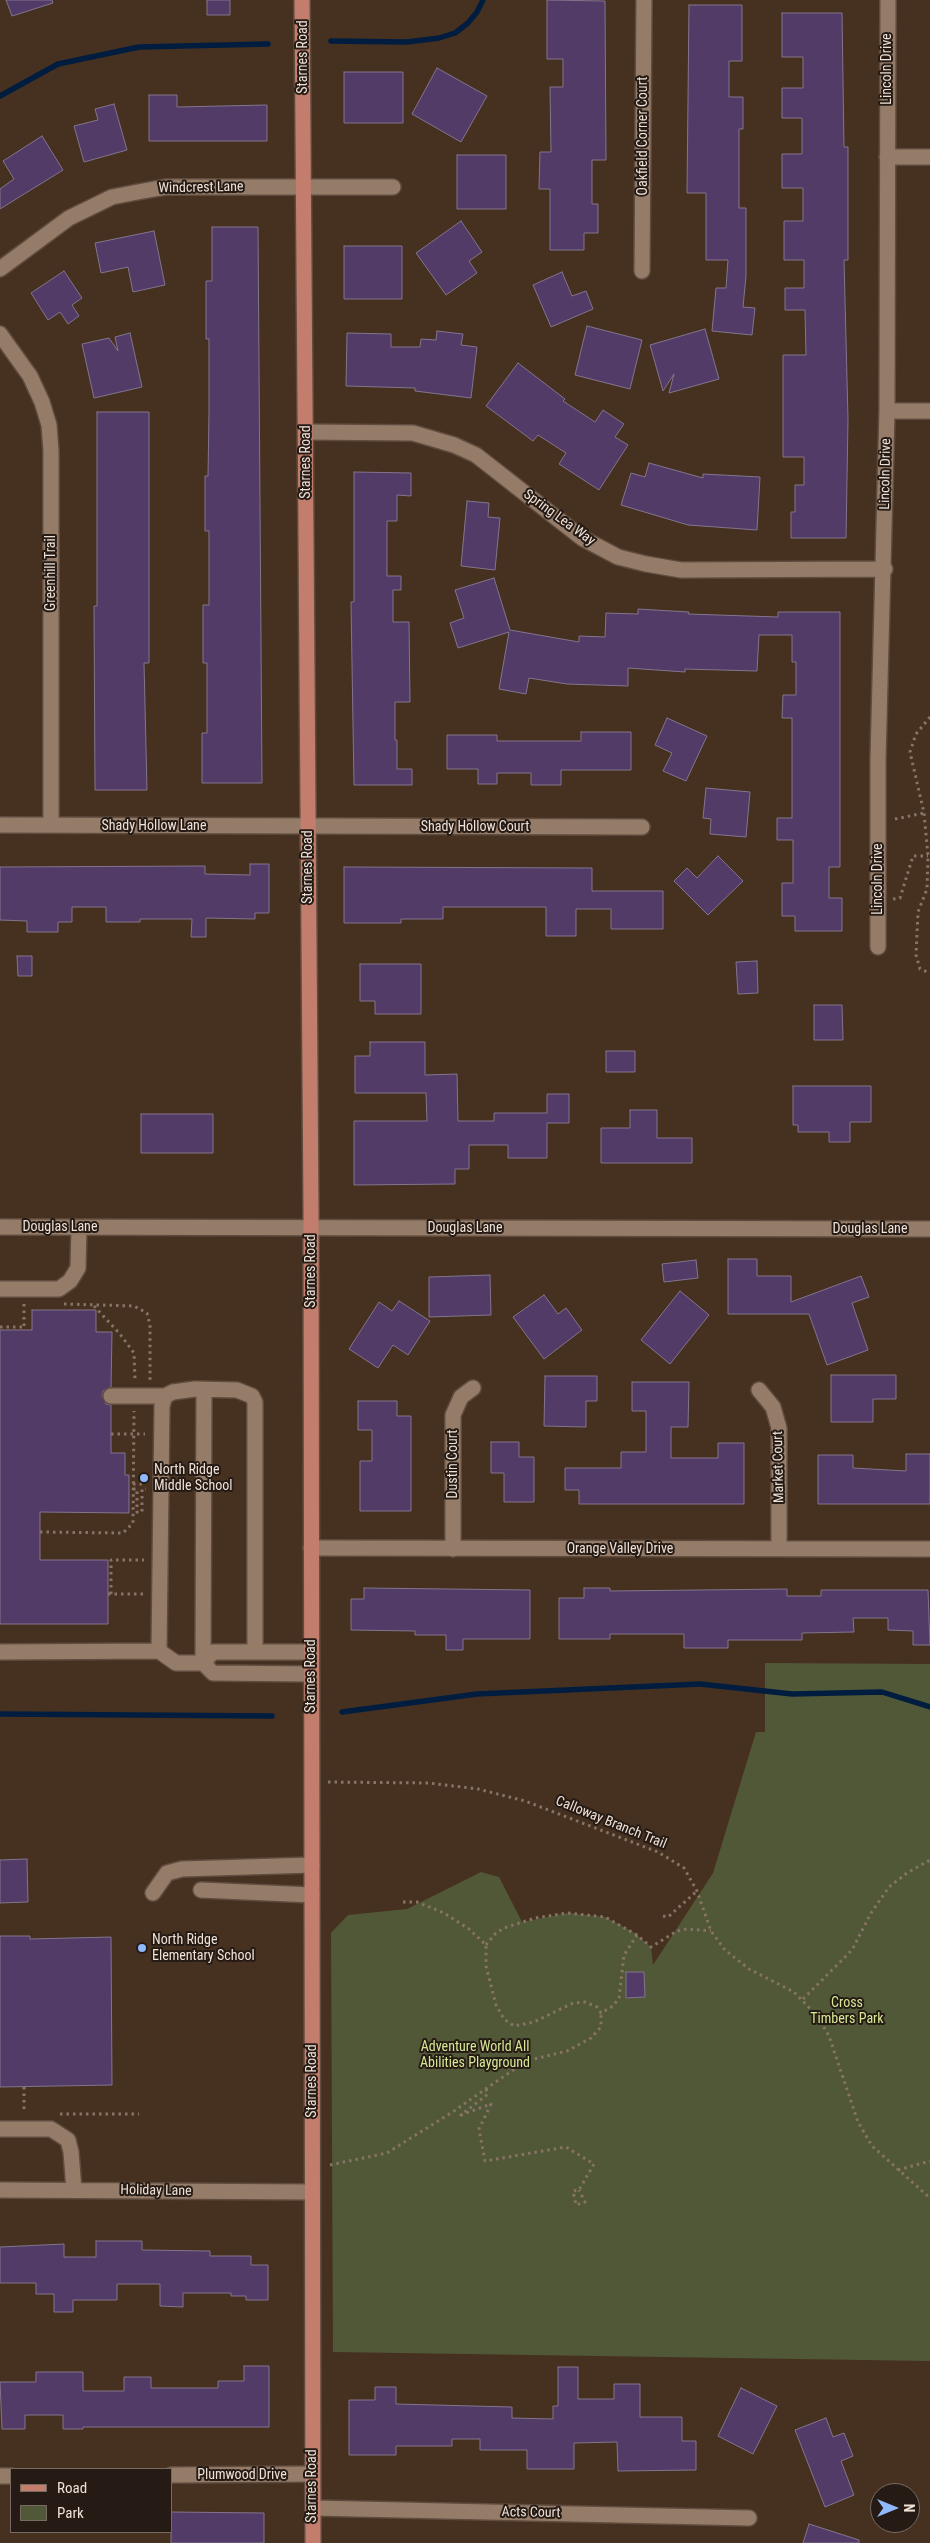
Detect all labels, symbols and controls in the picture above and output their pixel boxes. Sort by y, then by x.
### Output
street label: Starnes Road [295,20,311,94]
street label: Lincoln Drive [879,33,895,105]
street label: Oakfield Corner Court [635,77,651,195]
street label: Windcrest Lane [158,179,244,197]
street label: Starnes Road [298,425,314,499]
street label: Lincoln Drive [877,438,895,510]
street label: Spring Lea Way [520,486,598,550]
street label: Greenhill Trail [43,535,59,611]
street label: Shady Hollow Lane [102,818,206,834]
street label: Shady Hollow Court [421,819,529,835]
street label: Starnes Road [300,830,316,904]
street label: Lincoln Drive [870,843,886,915]
street label: Douglas Lane [23,1219,97,1235]
street label: Douglas Lane [428,1220,502,1236]
street label: Douglas Lane [833,1221,907,1237]
street label: Starnes Road [303,1234,319,1308]
street label: Dustin Court [445,1430,461,1498]
street label: Market Court [770,1431,788,1503]
place label: North Ridge Middle School [154,1462,232,1494]
marker: North Ridge Middle School [138,1472,150,1484]
street label: Orange Valley Drive [567,1541,673,1557]
street label: Starnes Road [303,1639,319,1713]
street label: Calloway Branch Trail [553,1793,669,1853]
place label: North Ridge Elementary School [152,1932,255,1964]
marker: North Ridge Elementary School [136,1942,148,1954]
park label: Cross Timbers Park [810,1995,884,2028]
park label: Adventure World All Abilities Playground [420,2039,530,2072]
street label: Starnes Road [304,2044,320,2118]
street label: Holiday Lane [120,2182,192,2200]
street label: Starnes Road [304,2449,320,2523]
street label: Plumwood Drive [197,2467,287,2483]
legend [10,2468,172,2533]
text: Road [57,2479,87,2497]
north arrow [870,2483,920,2533]
text: Park [57,2504,84,2522]
street label: Acts Court [501,2504,561,2522]
text: N [901,2504,917,2512]

